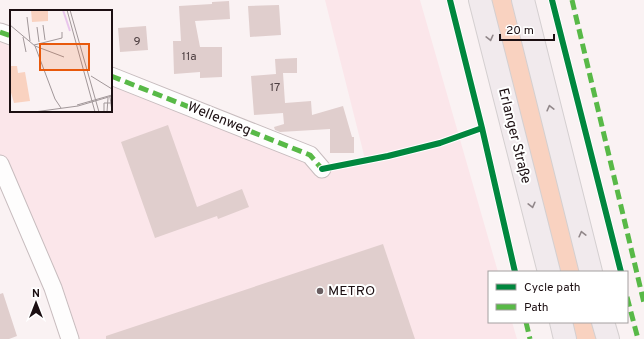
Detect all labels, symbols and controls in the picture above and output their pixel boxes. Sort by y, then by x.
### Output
inset map [10,10,112,112]
scale bar [500,16,554,42]
text: 20 m [506,23,534,39]
house number: 9 [133,34,141,50]
one-way arrow [485,35,493,41]
house number: 11a [182,49,196,65]
house number: 17 [270,80,280,96]
street label: Erlanger Straße [494,86,534,186]
street label: Wellenweg [185,99,253,139]
one-way arrow [546,105,555,112]
one-way arrow [527,201,535,208]
one-way arrow [578,231,586,237]
legend [488,271,628,323]
text: Cycle path [524,280,581,296]
north arrow [16,283,56,323]
place label: METRO [328,283,375,300]
marker: METRO [315,286,325,296]
text: N [32,287,40,301]
text: Path [524,300,549,316]

